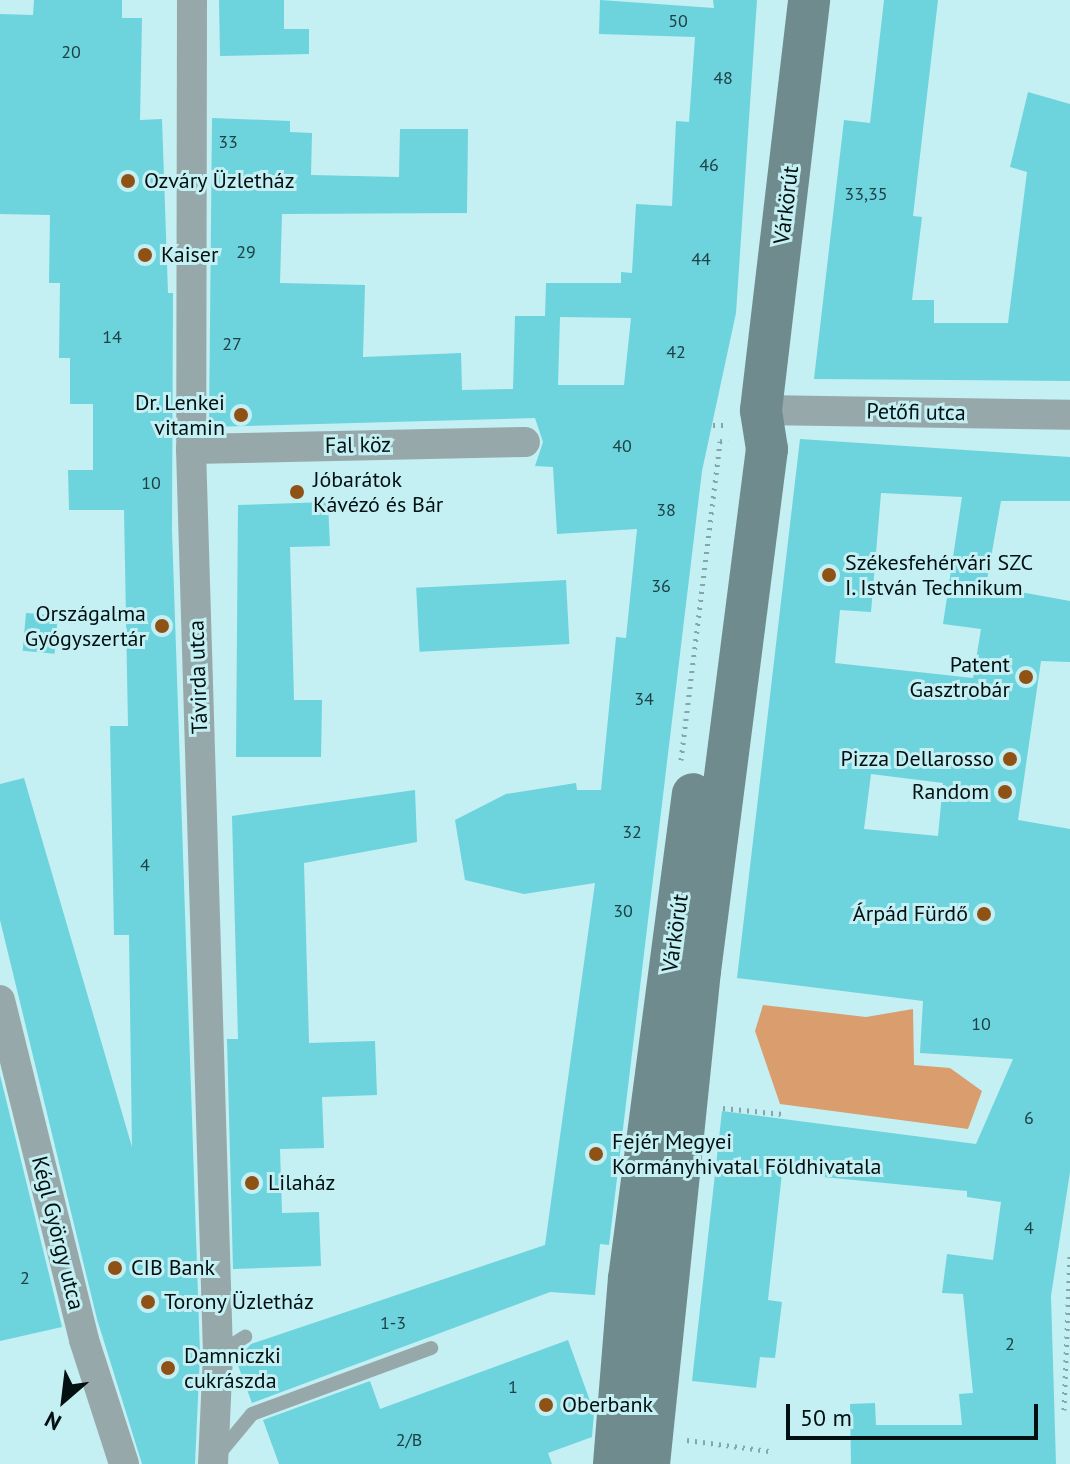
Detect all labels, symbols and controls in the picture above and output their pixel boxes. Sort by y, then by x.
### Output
house number: 50 [668,10,688,32]
house number: 20 [61,41,81,63]
house number: 48 [713,67,733,89]
house number: 33 [218,131,238,153]
house number: 46 [699,154,719,176]
street label: Várkörút [768,164,804,246]
place label: Ozváry Üzletház [144,168,295,194]
marker: Ozváry Üzletház [119,172,137,190]
house number: 33,35 [844,183,888,205]
house number: 29 [236,241,256,263]
place label: Kaiser [161,242,219,268]
marker: Kaiser [136,246,154,264]
house number: 44 [691,248,711,270]
house number: 14 [102,326,122,348]
house number: 27 [222,333,242,355]
house number: 42 [666,341,686,363]
place label: Dr. Lenkei vitamin [133,389,225,440]
street label: Petőfi utca [866,398,966,426]
marker: Dr. Lenkei vitamin [232,406,250,424]
street label: Fal köz [325,431,391,459]
house number: 40 [612,435,632,457]
place label: Jóbarátok Kávézó és Bár [313,466,443,518]
house number: 10 [141,472,161,494]
marker: Jóbarátok Kávézó és Bár [288,483,306,501]
house number: 38 [656,499,676,521]
place label: Székesfehérvári SZC I. István Technikum [845,549,1033,600]
marker: Székesfehérvári SZC I. István Technikum [820,566,838,584]
house number: 36 [651,575,671,597]
place label: Országalma Gyógyszertár [25,600,146,652]
marker: Országalma Gyógyszertár [153,617,171,635]
street label: Távirda utca [183,620,213,734]
place label: Patent Gasztrobár [910,651,1010,702]
marker: Patent Gasztrobár [1017,668,1035,686]
house number: 34 [634,688,654,710]
place label: Pizza Dellarosso [840,746,994,772]
marker: Pizza Dellarosso [1001,750,1019,768]
place label: Random [912,779,989,805]
marker: Random [996,783,1014,801]
house number: 32 [622,821,642,843]
house number: 4 [140,854,150,876]
street label: Várkörút [656,892,694,974]
house number: 30 [613,900,633,922]
place label: Árpád Fürdő [853,901,968,927]
marker: Árpád Fürdő [975,905,993,923]
house number: 10 [971,1013,991,1035]
house number: 6 [1024,1107,1034,1129]
place label: Fejér Megyei Kormányhivatal Földhivatala [612,1128,881,1180]
marker: Fejér Megyei Kormányhivatal Földhivatala [587,1145,605,1163]
street label: Kégl György utca [26,1153,90,1313]
place label: Lilaház [268,1170,335,1196]
marker: Lilaház [243,1174,261,1192]
house number: 4 [1024,1217,1034,1239]
place label: CIB Bank [131,1255,215,1281]
marker: CIB Bank [106,1259,124,1277]
house number: 2 [20,1267,30,1289]
place label: Torony Üzletház [164,1289,315,1315]
marker: Torony Üzletház [139,1293,157,1311]
house number: 1-3 [380,1312,406,1334]
house number: 2 [1005,1333,1015,1355]
place label: Damniczki cukrászda [184,1342,281,1394]
marker: Damniczki cukrászda [159,1359,177,1377]
north arrow [24,1360,104,1440]
house number: 1 [508,1376,518,1398]
scale bar [790,1388,1042,1438]
place label: Oberbank [562,1392,653,1418]
marker: Oberbank [537,1396,555,1414]
text: 50 m [800,1402,852,1433]
text: N [40,1405,66,1437]
house number: 2/B [396,1429,422,1451]

